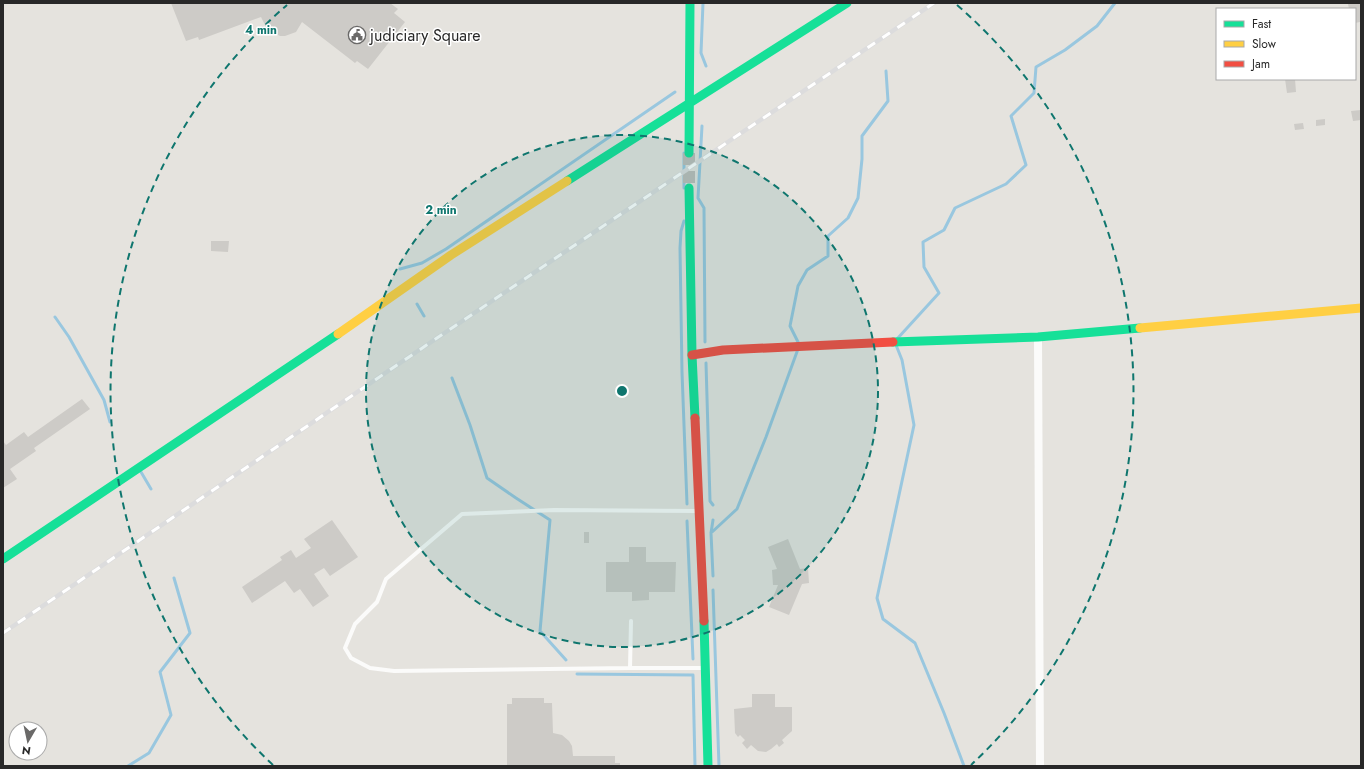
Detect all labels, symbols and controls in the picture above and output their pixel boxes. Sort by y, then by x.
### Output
legend [1216,8,1356,80]
text: Fast [1252,15,1271,33]
text: 4 min [245,21,277,39]
place label: judiciary Square [369,24,480,47]
public building icon: judiciary Square [347,25,367,45]
text: Slow [1252,35,1277,53]
text: Jam [1250,55,1270,73]
text: 2 min [425,201,457,219]
centre of rings [615,384,629,398]
north arrow [8,721,48,761]
text: N [21,742,32,759]

